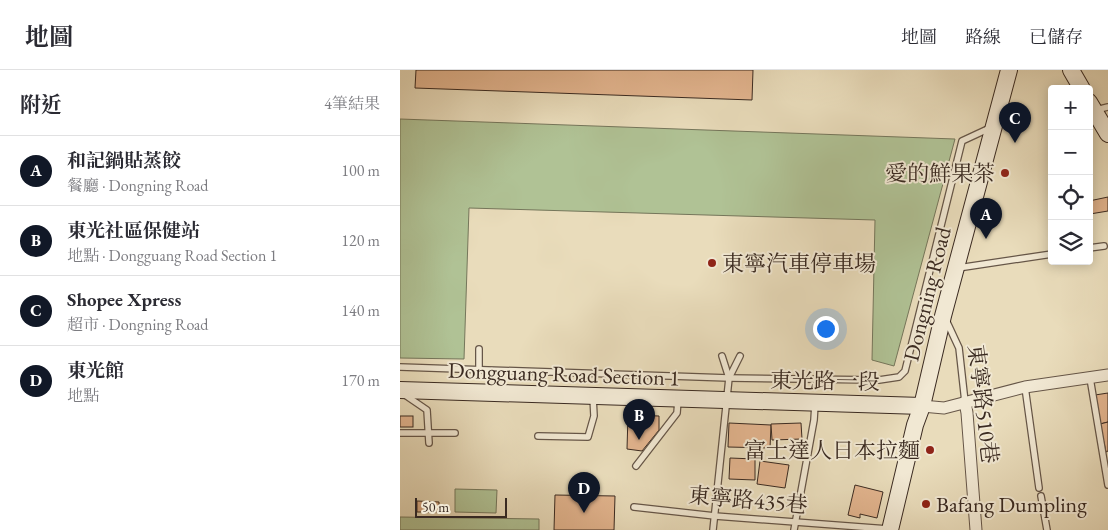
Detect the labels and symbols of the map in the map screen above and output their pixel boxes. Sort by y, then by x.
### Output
pin: C [999,102,1031,143]
place label: 愛的鮮果茶 [885,159,995,188]
marker: 愛的鮮果茶 [999,167,1011,179]
pin: A [970,198,1002,239]
street label: Dongning Road [896,223,958,364]
place label: 東寧汽車停車場 [722,249,876,278]
marker: 東寧汽車停車場 [706,257,718,269]
your location [813,316,839,342]
street label: 東寧路510巷 [961,343,1005,465]
street label: Dongguang Road Section 1 [448,355,680,393]
street label: 東光路一段 [770,366,880,396]
pin: B [623,399,655,440]
place label: 富士達人日本拉麵 [744,436,920,465]
marker: 富士達人日本拉麵 [924,444,936,456]
pin: D [568,472,600,513]
street label: 東寧路435巷 [687,480,809,520]
place label: Bafang Dumpling [936,490,1087,519]
scale bar [415,495,508,518]
marker: Bafang Dumpling [920,498,932,510]

